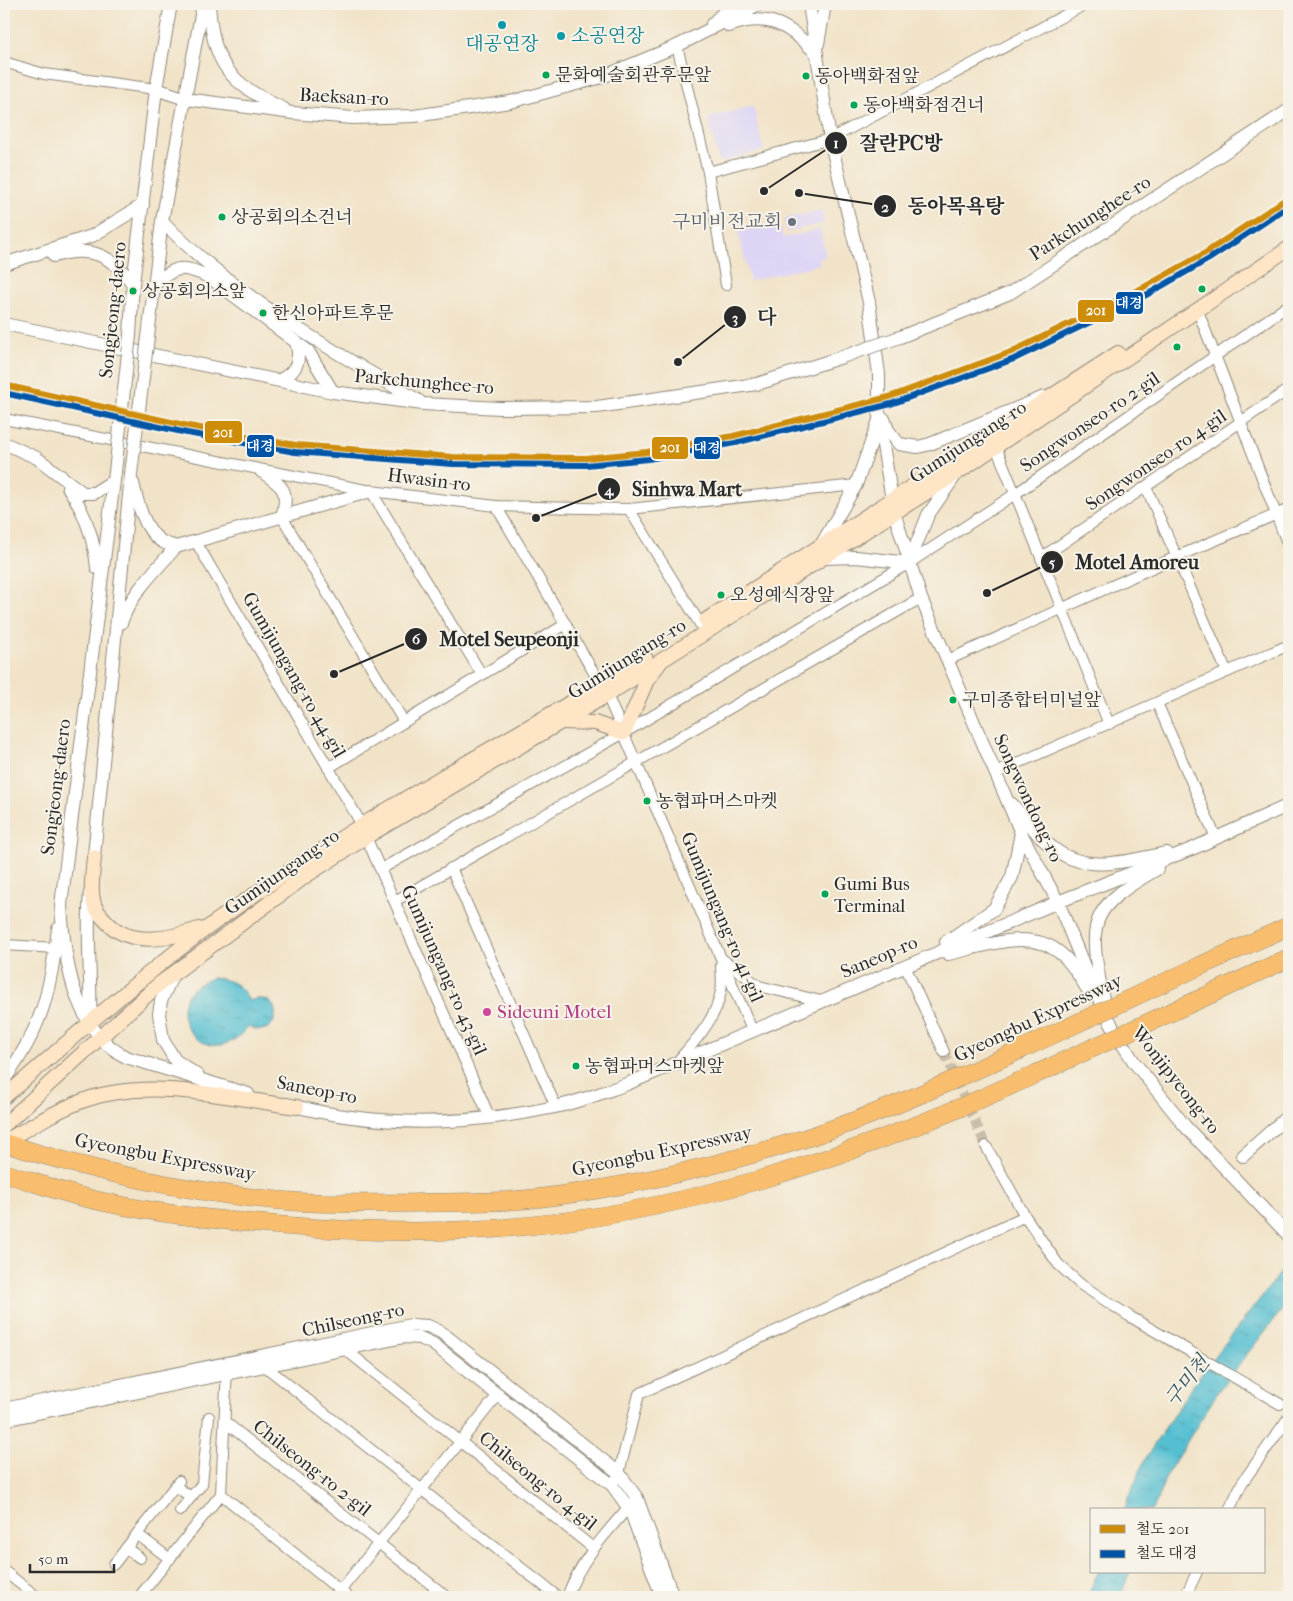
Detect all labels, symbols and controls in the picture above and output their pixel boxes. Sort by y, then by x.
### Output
marker: 대공연장 [496,19,508,31]
place label: 소공연장 [571,25,645,47]
marker: 소공연장 [555,30,567,42]
place label: 대공연장 [465,33,539,55]
place label: 문화예술회관후문앞 [555,65,712,86]
place label: 동아백화점앞 [815,66,920,87]
marker: 문화예술회관후문앞 [541,70,551,80]
marker: 동아백화점앞 [801,71,811,81]
street label: Baeksan-ro [299,84,390,110]
place label: 동아백화점건너 [863,95,985,116]
marker: 동아백화점건너 [849,100,859,110]
callout: 잘란PC방 [824,126,952,161]
text: 잘란PC방 [859,132,943,155]
text: 1 [833,134,839,152]
street label: Parkchunghee-ro [1025,170,1155,265]
callout: 동아목욕탕 [872,189,1014,224]
text: 동아목욕탕 [908,195,1005,218]
text: 2 [881,198,889,216]
place label: 상공회의소건너 [231,207,353,228]
place label: 구미비전교회 [672,211,782,233]
marker: 상공회의소건너 [217,212,227,222]
marker: 구미비전교회 [786,216,798,228]
street label: Songjeong-daero [95,240,131,379]
place label: 상공회의소앞 [142,281,247,302]
unlabelled marker [1197,284,1207,294]
marker: 상공회의소앞 [128,286,138,296]
line badge: 대경 [1115,291,1144,315]
text: 대경 [1115,295,1143,312]
line badge: 201 [1077,299,1115,323]
callout: 다 [722,300,786,335]
text: 201 [1086,302,1106,319]
place label: 한신아파트후문 [272,303,394,324]
text: 다 [757,306,777,329]
marker: 한신아파트후문 [258,308,268,318]
text: 3 [732,309,738,327]
unlabelled marker [1172,342,1182,352]
street label: Parkchunghee-ro [353,365,495,399]
street label: Songwonseo-ro 2-gil [1016,367,1164,477]
street label: Gumijungang-ro [905,396,1031,488]
street label: Songwonseo-ro 4-gil [1081,405,1231,515]
line badge: 201 [204,420,243,444]
text: 201 [213,424,233,441]
line badge: 대경 [246,434,275,458]
line badge: 201 [651,436,689,460]
line badge: 대경 [693,436,721,460]
text: 대경 [246,438,274,455]
text: 201 [660,439,680,456]
text: 대경 [693,440,721,457]
street label: Hwasin-ro [386,464,472,496]
callout: Sinhwa Mart [597,472,752,507]
text: Sinhwa Mart [632,478,743,501]
text: 4 [604,481,615,499]
callout: Motel Amoreu [1040,544,1208,579]
text: Motel Amoreu [1074,551,1200,574]
text: 5 [1049,553,1056,571]
place label: 오성예식장앞 [730,585,835,606]
street label: Gumijungang-ro 44-gil [238,588,350,762]
marker: 오성예식장앞 [716,590,726,600]
street label: Gumijungang-ro [564,614,690,704]
callout: Motel Seupeonji [404,622,588,657]
text: Motel Seupeonji [438,628,580,651]
text: 6 [412,630,421,648]
place label: 구미종합터미널앞 [962,690,1102,711]
marker: 구미종합터미널앞 [948,695,958,705]
street label: Songjeong-daero [37,717,75,856]
street label: Songwondong-ro [989,731,1067,866]
place label: 농협파머스마켓 [656,791,778,812]
marker: 농협파머스마켓 [642,796,652,806]
street label: Gumijungang-ro [220,824,344,920]
street label: Gumijungang-ro 41-gil [676,828,768,1006]
place label: Gumi Bus Terminal [834,874,910,917]
street label: Gumijungang-ro 43-gil [397,881,491,1059]
marker: Gumi Bus Terminal [820,889,830,899]
street label: Saneop-ro [837,931,921,983]
street label: Gyeongbu Expressway [950,969,1127,1067]
place label: Sideuni Motel [497,1001,611,1023]
marker: Sideuni Motel [481,1006,493,1018]
street label: Wonjipyeong-ro [1127,1021,1225,1138]
place label: 농협파머스마켓앞 [585,1056,725,1077]
marker: 농협파머스마켓앞 [571,1061,581,1071]
street label: Saneop-ro [275,1071,359,1109]
street label: Gyeongbu Expressway [570,1121,755,1181]
street label: Gyeongbu Expressway [73,1129,258,1185]
street label: Chilseong-ro [300,1298,406,1342]
water label: 구미천 [1160,1350,1215,1411]
street label: Chilseong-ro 2-gil [249,1415,375,1521]
street label: Chilseong-ro 4-gil [475,1427,601,1535]
legend [1090,1508,1266,1574]
text: 철도 201 [1136,1520,1189,1538]
scale bar [30,1541,114,1573]
text: 철도 대경 [1136,1544,1197,1562]
text: 50 m [38,1550,69,1568]

